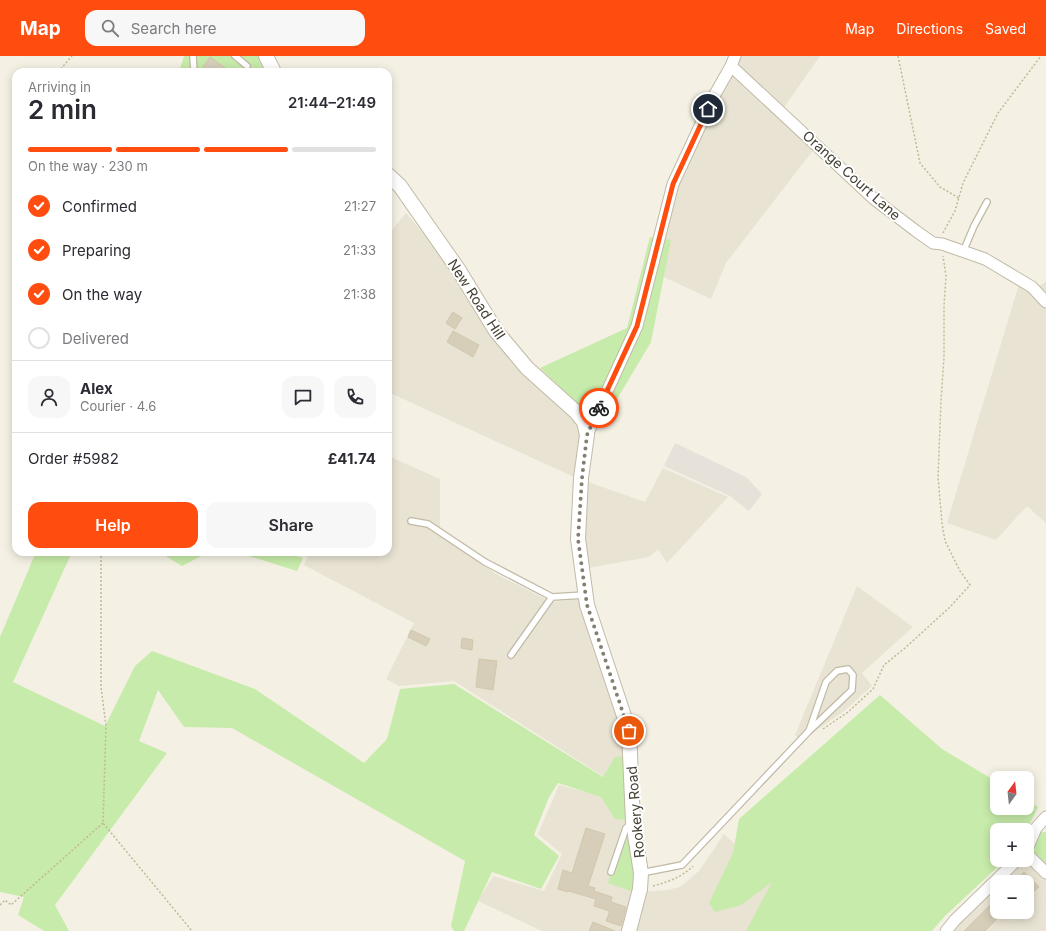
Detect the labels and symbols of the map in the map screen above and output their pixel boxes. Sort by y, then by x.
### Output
pin [691,92,725,126]
street label: Orange Court Lane [800,127,904,223]
street label: New Road Hill [445,256,509,342]
courier [579,388,619,428]
pin [612,714,646,748]
street label: Rookery Road [623,765,647,859]
north arrow [990,771,1034,815]

